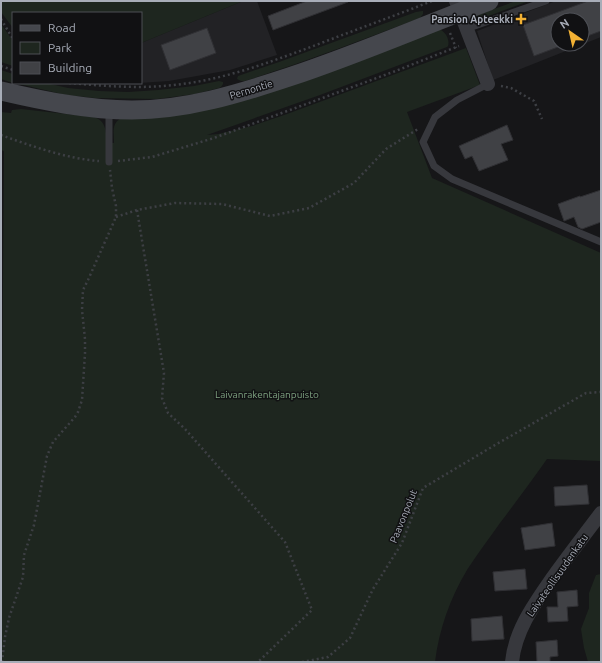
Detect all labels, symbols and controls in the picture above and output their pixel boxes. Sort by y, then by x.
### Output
legend [12,12,142,84]
north arrow [550,12,590,52]
place label: Pansion Apteekki [431,14,513,25]
marker: Pansion Apteekki [516,14,526,24]
text: N [558,16,571,31]
text: Road [48,21,76,34]
text: Park [48,41,72,54]
text: Building [48,61,92,74]
street label: Pernontie [228,78,274,101]
park label: Laivanrakentajanpuisto [215,389,319,400]
street label: Paavonpolut [388,488,419,544]
street label: Laivateollisuudenkatu [525,532,590,619]

